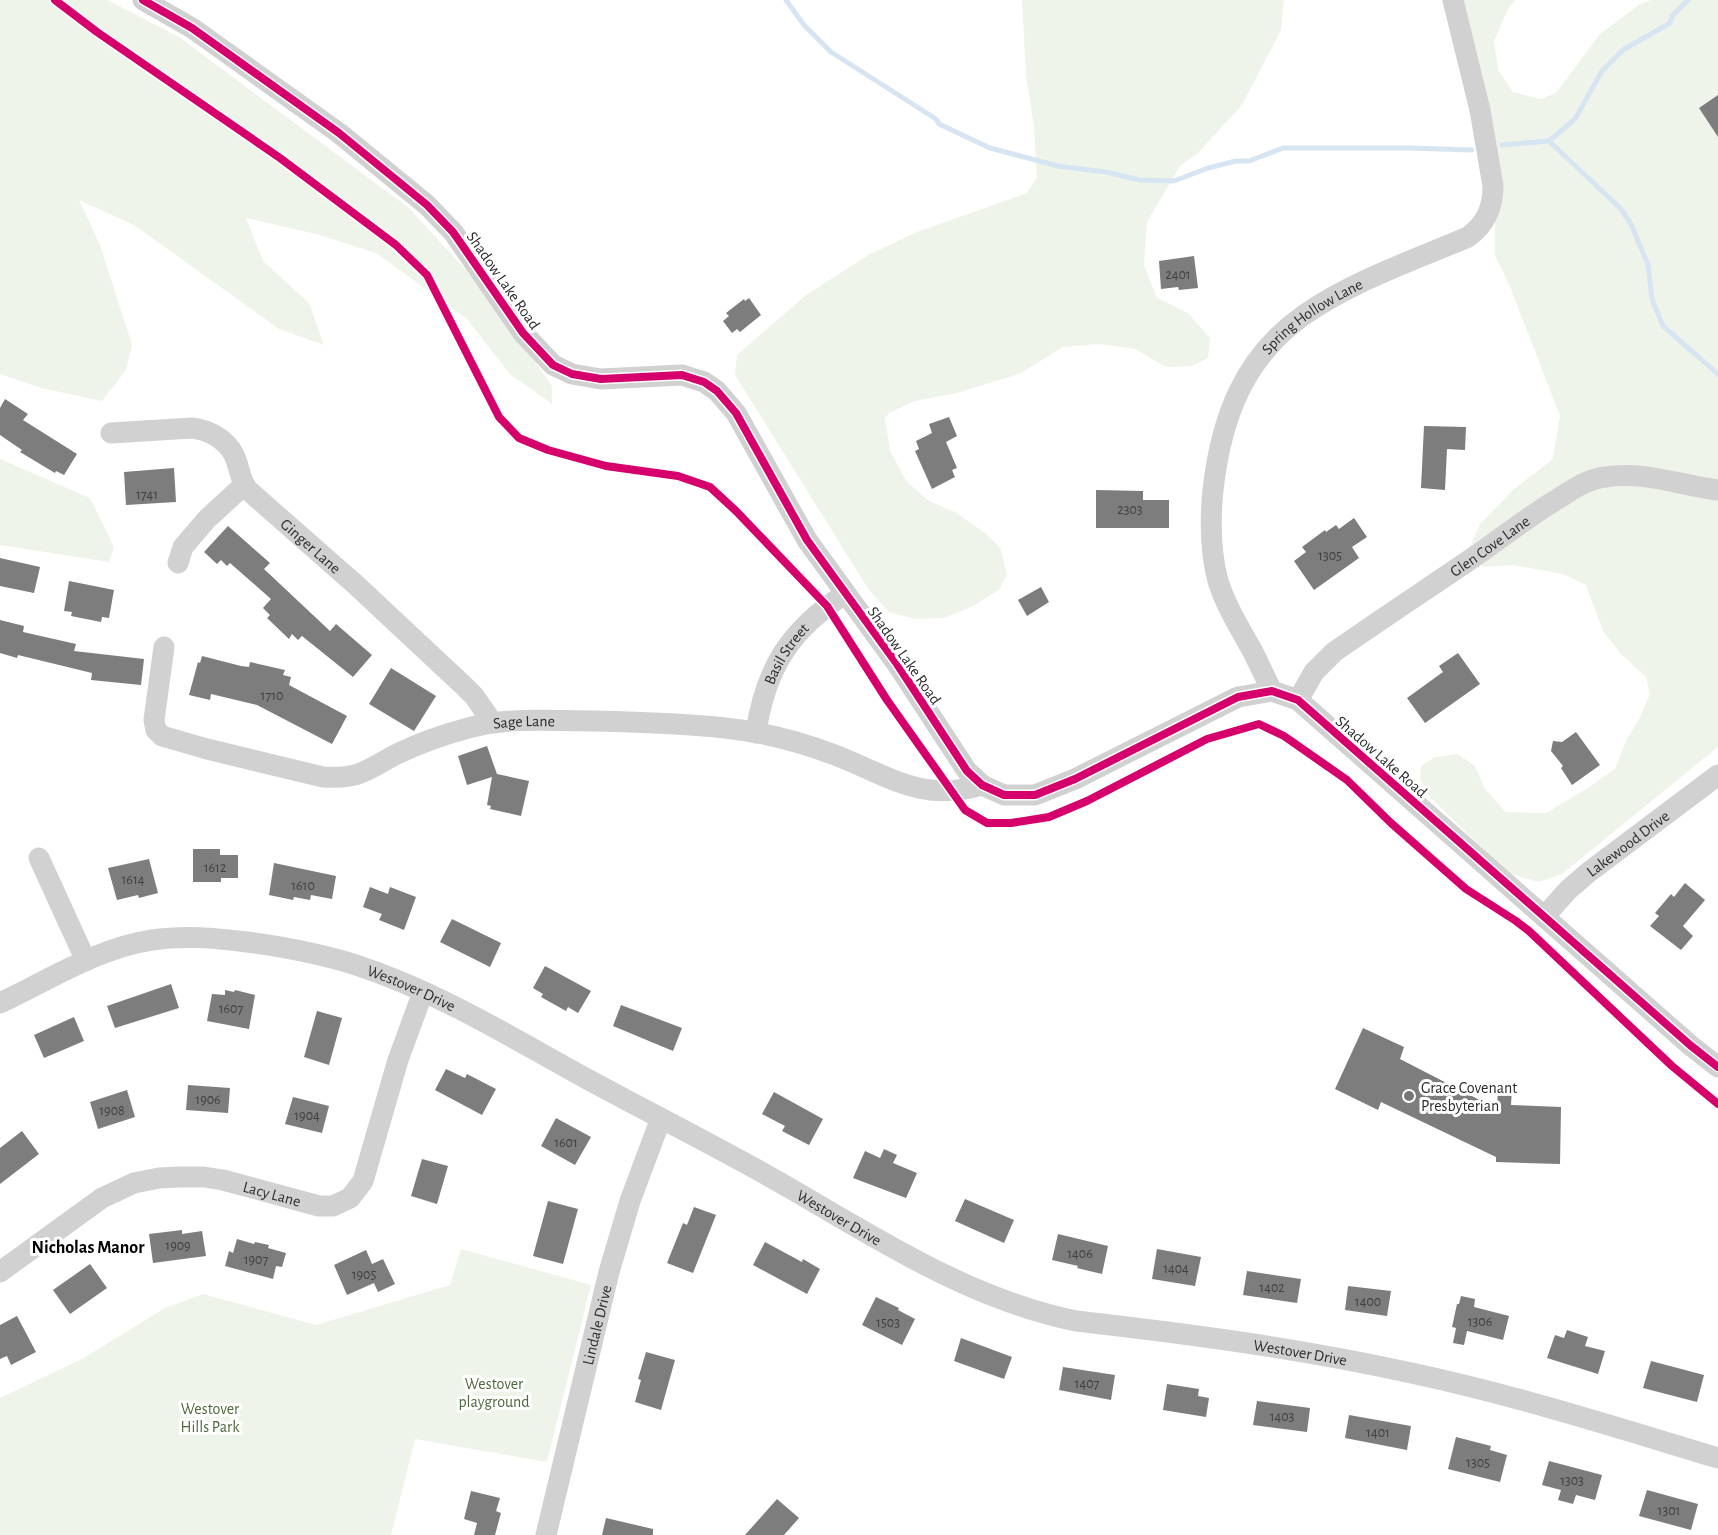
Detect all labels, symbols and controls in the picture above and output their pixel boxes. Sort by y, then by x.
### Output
street label: Shadow Lake Road [464,229,543,332]
house number: 2401 [1165,268,1191,282]
street label: Spring Hollow Lane [1259,276,1365,358]
house number: 1741 [136,488,158,502]
house number: 2303 [1117,503,1143,517]
street label: Glen Cove Lane [1447,513,1533,580]
street label: Ginger Lane [277,516,344,577]
house number: 1305 [1318,549,1342,563]
street label: Shadow Lake Road [865,604,944,707]
street label: Basil Street [761,620,812,687]
house number: 1710 [261,689,283,703]
street label: Sage Lane [492,713,555,732]
street label: Shadow Lake Road [1333,713,1430,801]
street label: Lakewood Drive [1584,808,1673,880]
house number: 1612 [204,861,226,875]
house number: 1614 [122,873,145,887]
house number: 1610 [291,879,315,893]
street label: Westover Drive [365,962,458,1015]
house number: 1607 [219,1002,243,1016]
place label: Grace Covenant Presbyterian [1421,1080,1517,1115]
marker: Grace Covenant Presbyterian [1402,1089,1416,1103]
house number: 1906 [195,1093,221,1107]
house number: 1908 [99,1104,125,1118]
house number: 1904 [294,1109,320,1123]
house number: 1601 [554,1136,578,1150]
street label: Lacy Lane [241,1179,303,1210]
street label: Westover Drive [794,1187,884,1249]
district label: Nicholas Manor [32,1239,145,1257]
house number: 1909 [165,1239,191,1253]
house number: 1406 [1067,1247,1093,1261]
house number: 1907 [244,1253,268,1267]
house number: 1404 [1163,1262,1189,1276]
house number: 1905 [352,1268,376,1282]
house number: 1402 [1259,1281,1285,1295]
street label: Lindale Drive [580,1284,615,1367]
house number: 1400 [1355,1295,1381,1309]
house number: 1306 [1468,1315,1492,1329]
house number: 1503 [876,1316,900,1330]
street label: Westover Drive [1252,1337,1348,1369]
park label: Westover playground [458,1376,530,1411]
house number: 1407 [1075,1377,1100,1391]
park label: Westover Hills Park [181,1401,240,1435]
house number: 1403 [1270,1410,1295,1424]
house number: 1401 [1366,1426,1390,1440]
house number: 1305 [1466,1456,1490,1470]
house number: 1303 [1560,1474,1584,1488]
house number: 1301 [1658,1504,1680,1518]

